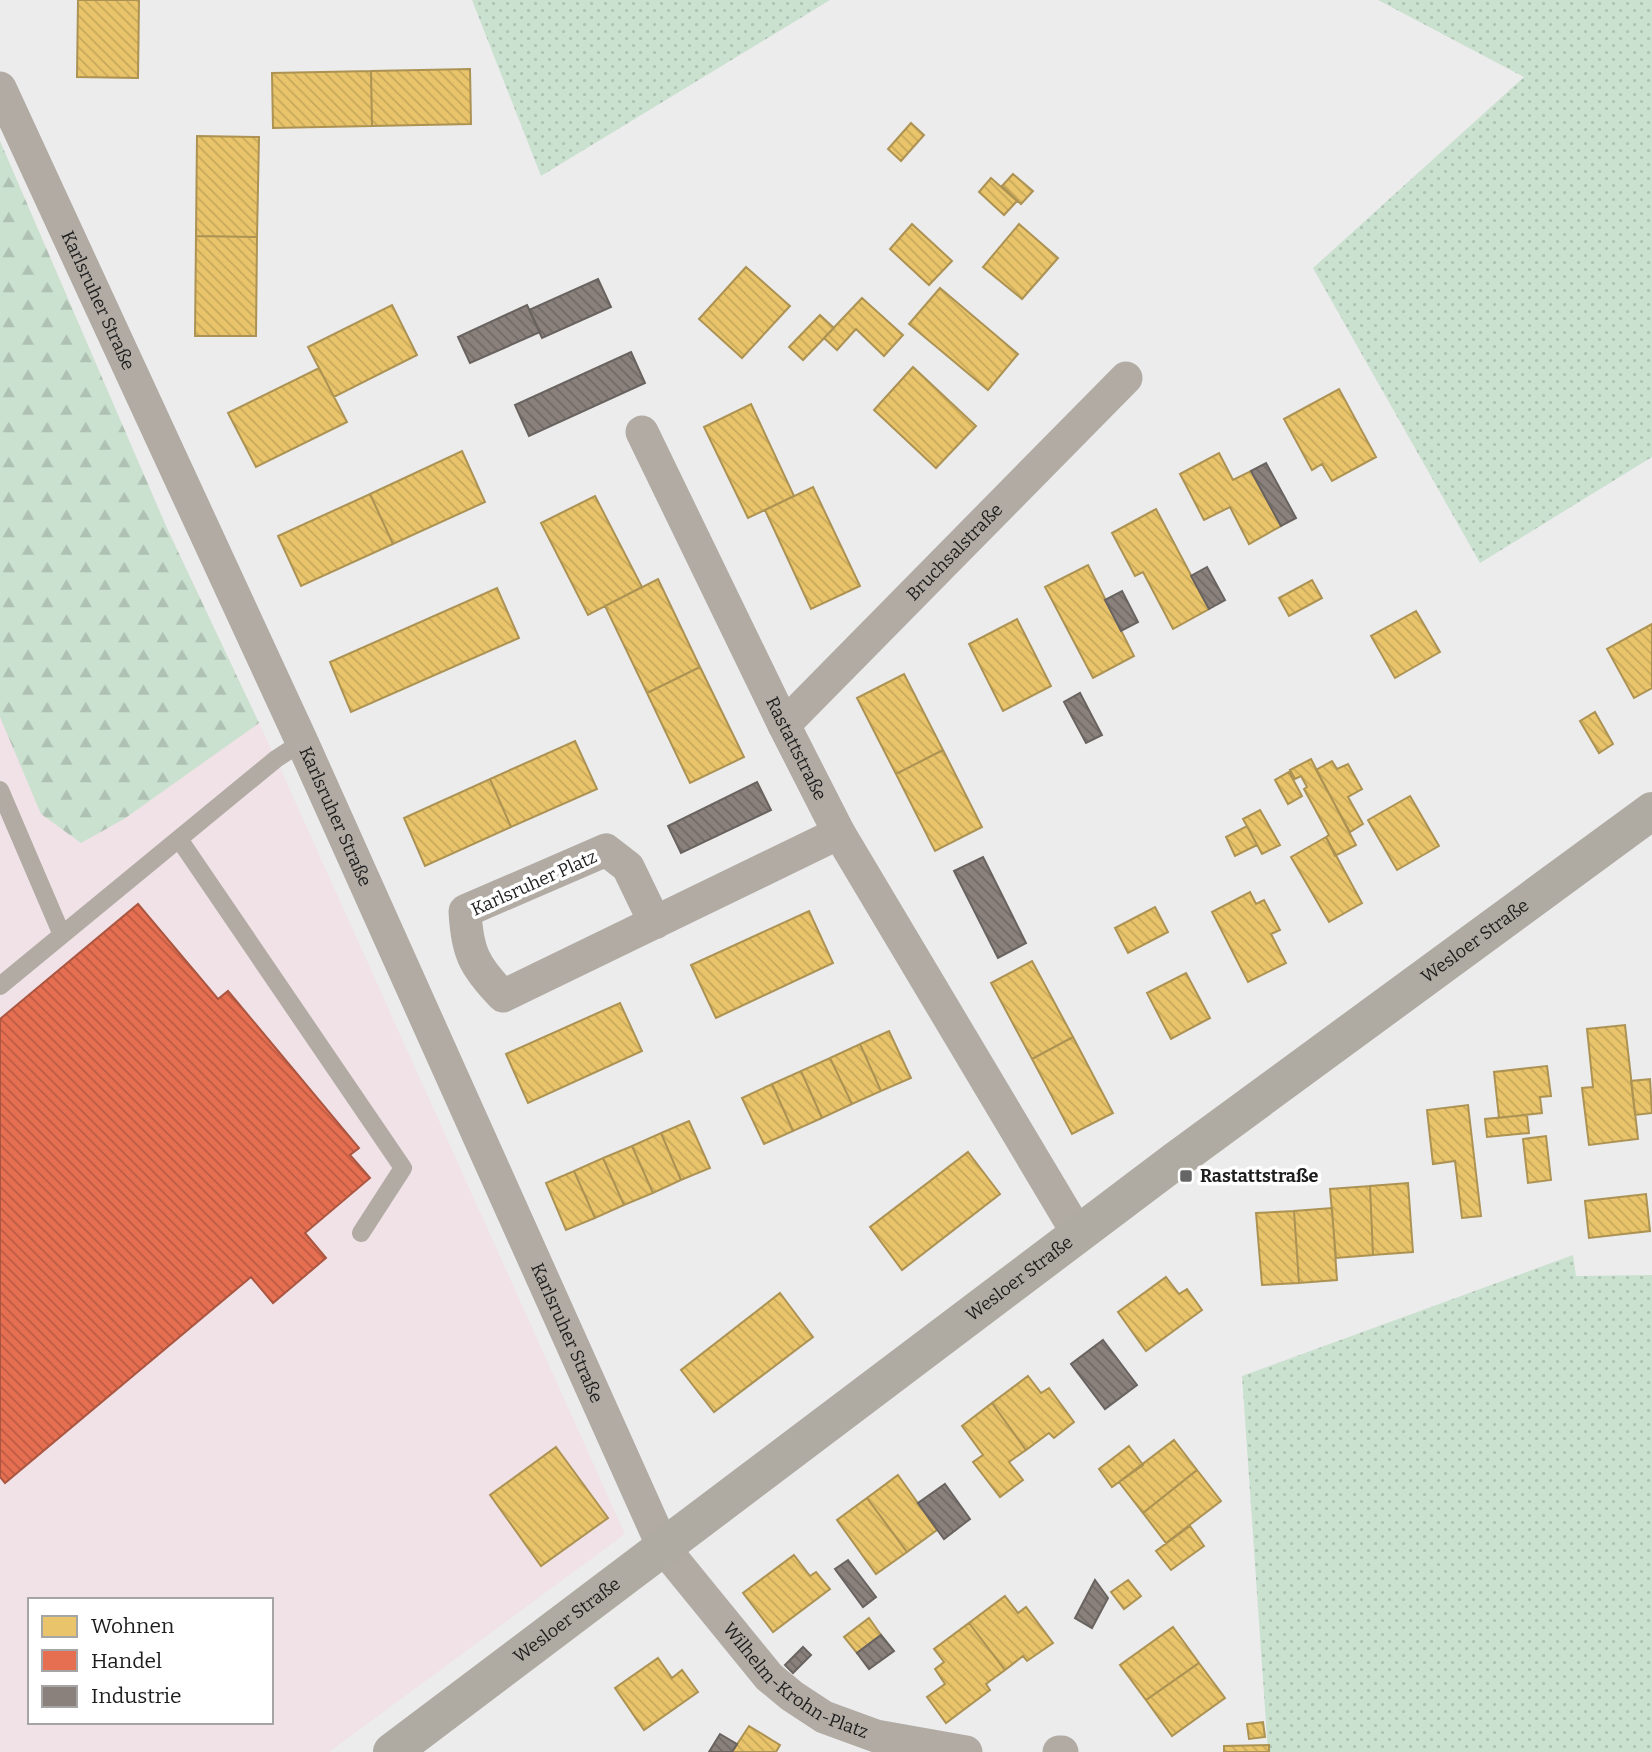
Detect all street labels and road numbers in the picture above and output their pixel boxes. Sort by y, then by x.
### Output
street label: Karlsruher Straße [57,227,140,373]
street label: Bruchsalstraße [902,499,1007,605]
street label: Rastattstraße [761,693,831,804]
street label: Karlsruher Straße [295,743,376,890]
street label: Karlsruher Platz [468,845,600,921]
street label: Wesloer Straße [1417,894,1533,988]
street label: Wesloer Straße [962,1231,1077,1326]
street label: Karlsruher Straße [526,1260,608,1406]
street label: Wesloer Straße [509,1573,625,1667]
street label: Wilhelm-Krohn-Platz [718,1618,871,1743]

